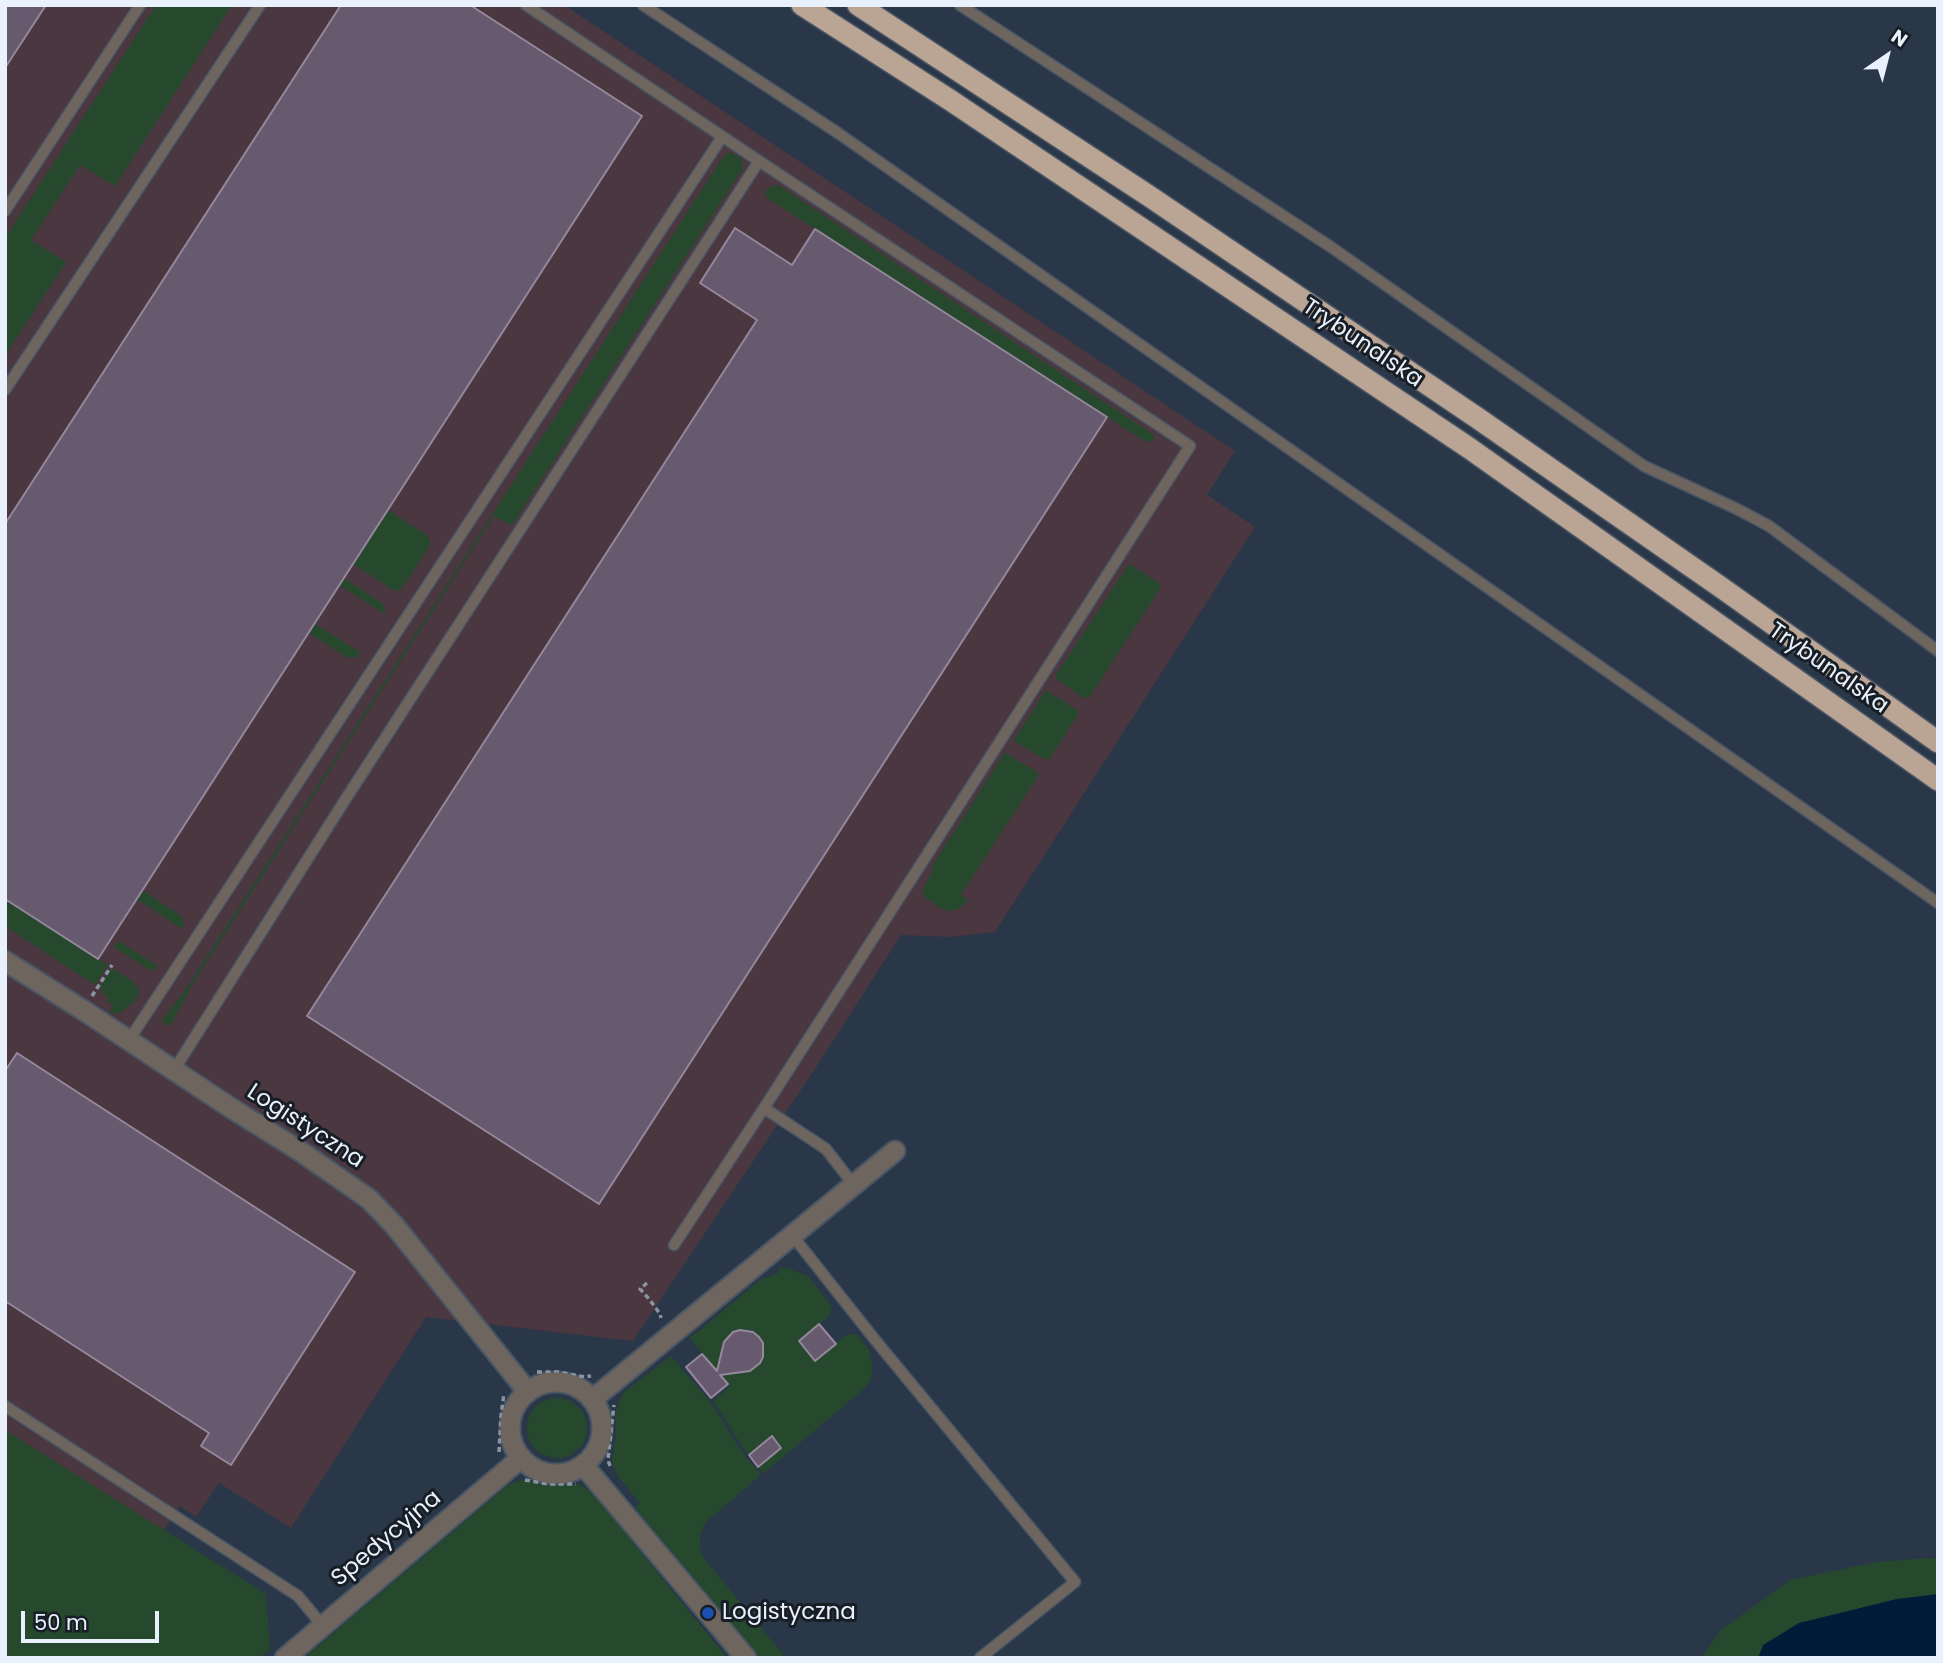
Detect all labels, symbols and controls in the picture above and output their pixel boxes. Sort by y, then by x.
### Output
north arrow [1852,21,1922,91]
text: N [1886,23,1913,54]
street label: Trybunalska [1296,294,1428,394]
street label: Trybunalska [1763,618,1893,720]
street label: Logistyczna [241,1079,369,1175]
street label: Spedycyjna [327,1485,447,1593]
scale bar [24,1596,163,1640]
place label: Logistyczna [722,1599,856,1627]
marker: Logistyczna [700,1605,716,1621]
text: 50 m [34,1608,88,1637]

